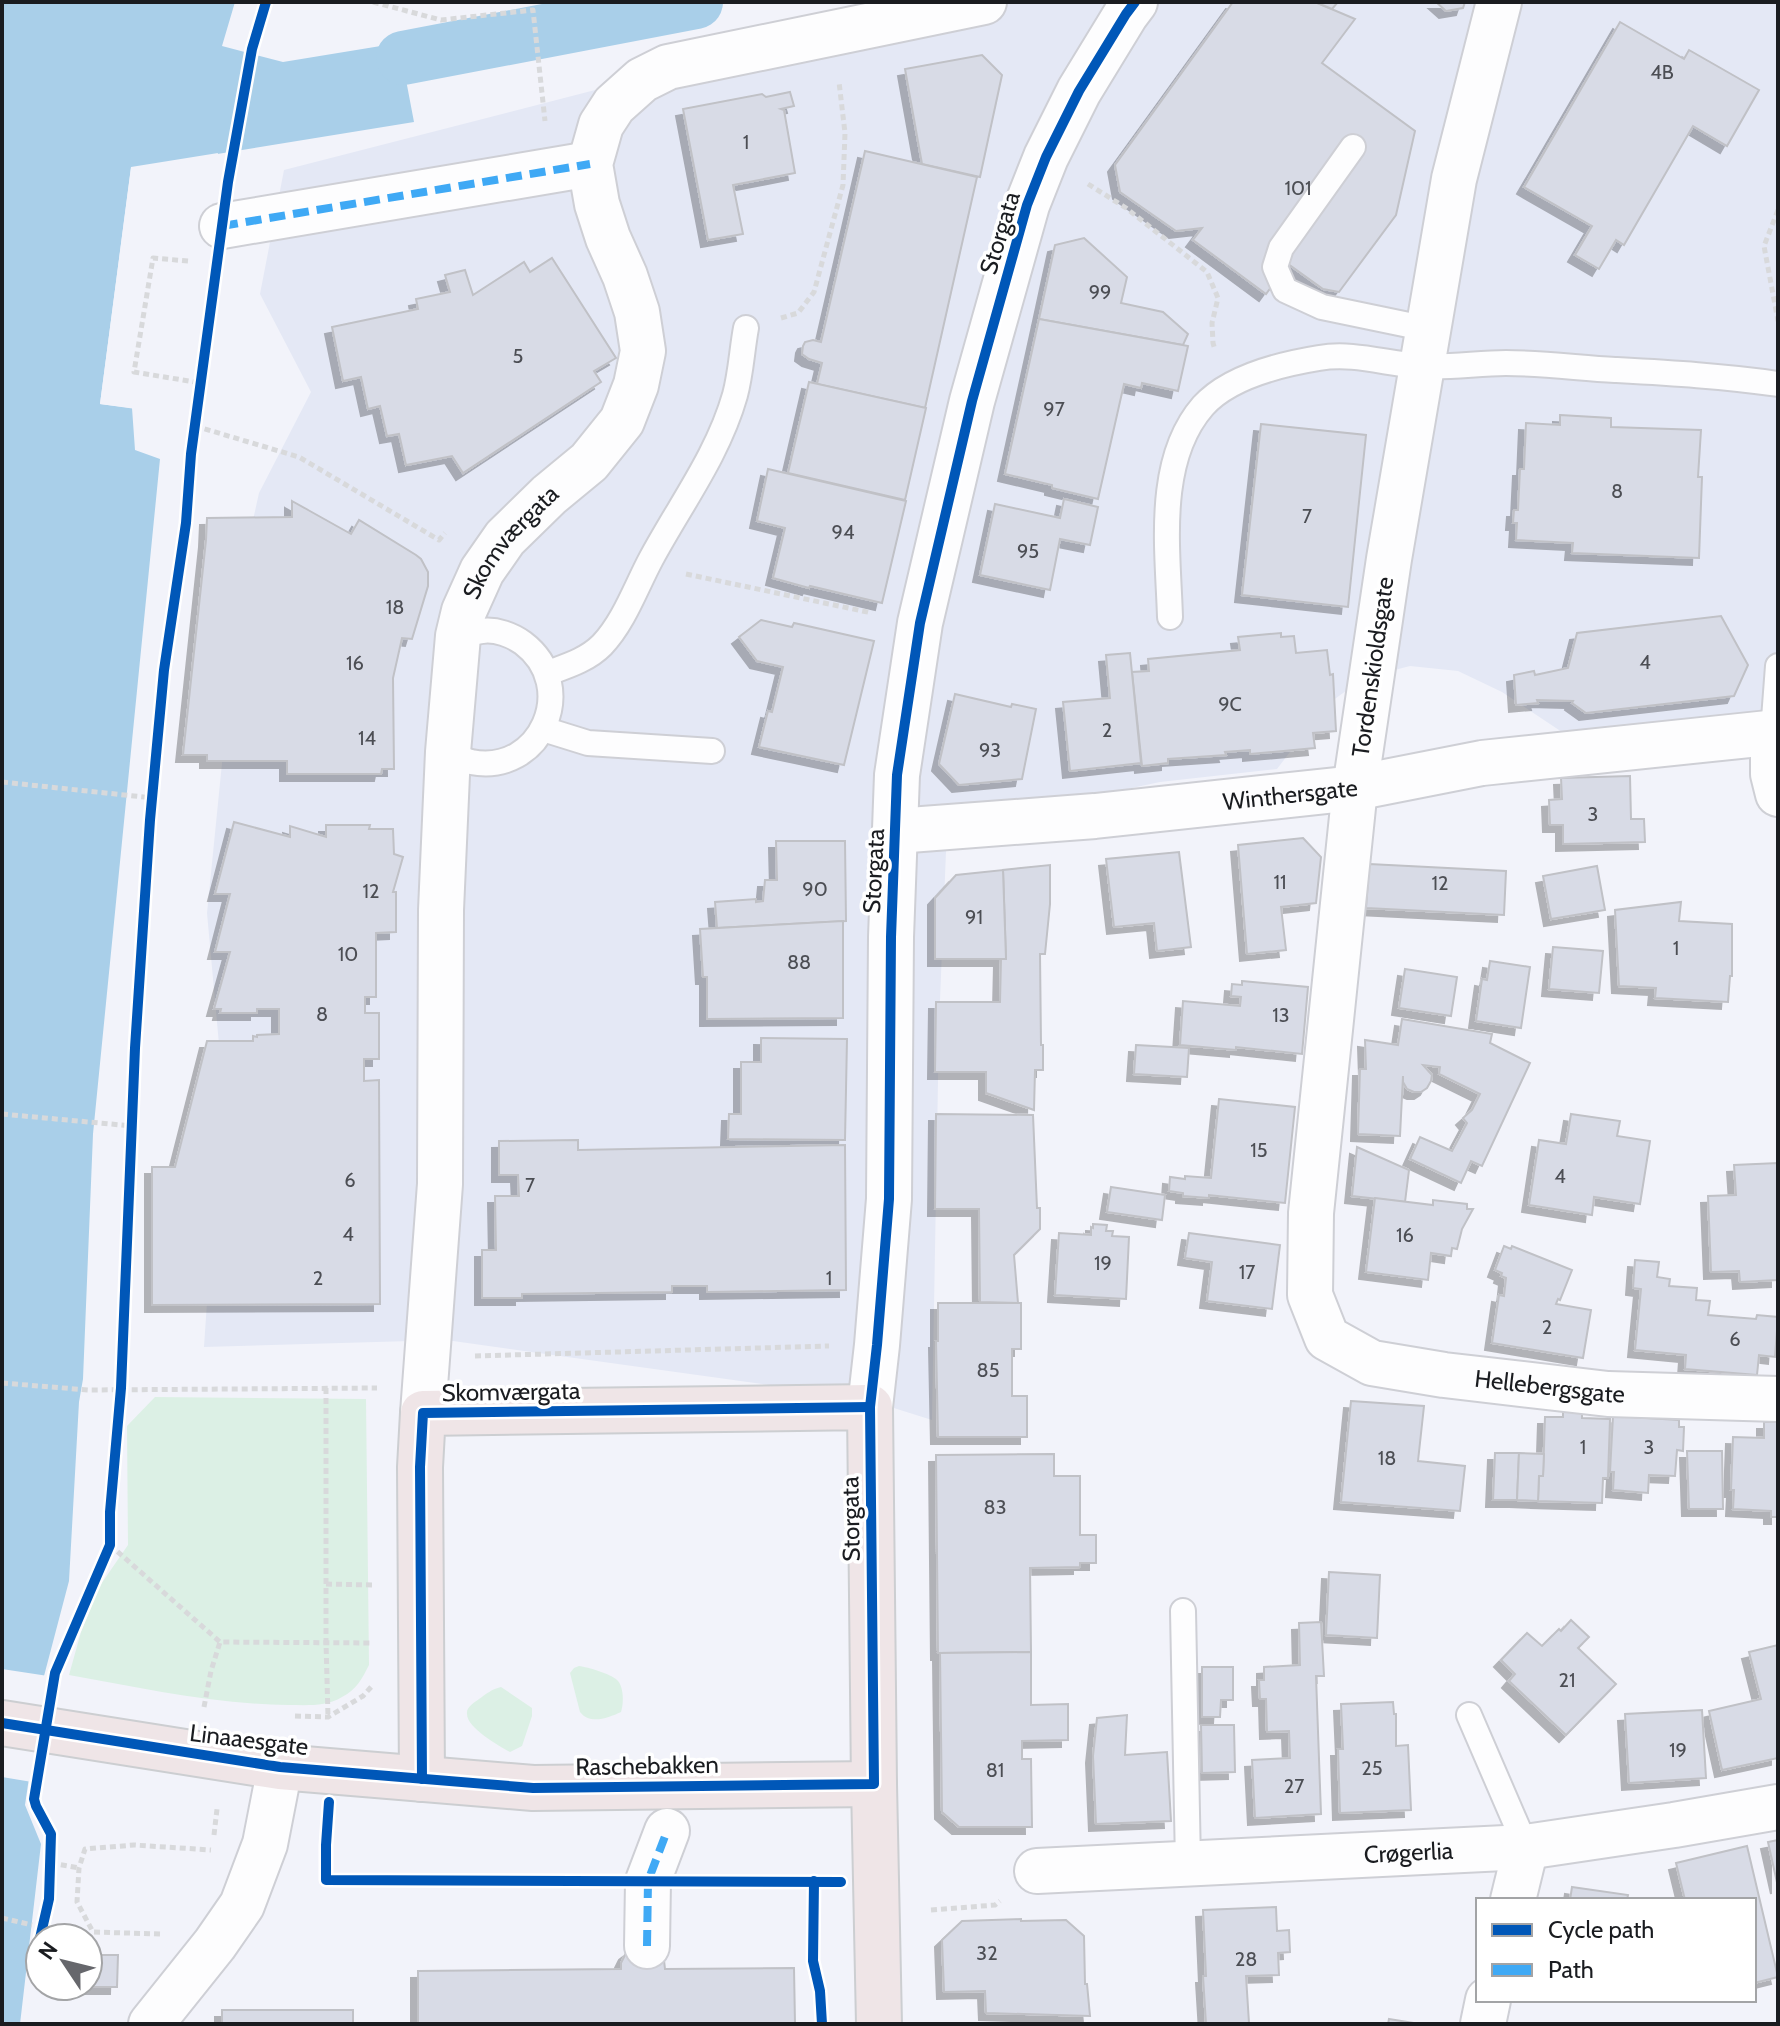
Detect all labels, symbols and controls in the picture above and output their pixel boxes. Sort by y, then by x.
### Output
house number: 4B [1650,60,1674,84]
house number: 1 [743,130,749,154]
house number: 101 [1285,176,1312,200]
street label: Storgata [973,187,1026,278]
house number: 99 [1089,280,1111,304]
house number: 5 [513,344,523,368]
house number: 97 [1043,397,1065,421]
street label: Skomværgata [456,478,564,603]
house number: 8 [1611,479,1623,503]
house number: 7 [1302,504,1312,528]
house number: 94 [832,520,855,544]
house number: 95 [1017,539,1039,563]
street label: Tordenskioldsgate [1346,575,1400,759]
house number: 18 [386,595,404,619]
house number: 4 [1639,650,1651,674]
house number: 16 [346,651,364,675]
house number: 9C [1218,692,1242,716]
house number: 2 [1102,718,1112,742]
house number: 14 [358,726,376,750]
house number: 93 [979,738,1001,762]
street label: Winthersgate [1221,773,1359,816]
house number: 3 [1588,802,1598,826]
street label: Storgata [857,827,890,914]
house number: 11 [1273,870,1287,894]
house number: 12 [1432,871,1449,895]
house number: 90 [802,877,828,901]
house number: 12 [363,879,380,903]
house number: 91 [965,905,983,929]
house number: 1 [1673,936,1679,960]
house number: 10 [338,942,358,966]
house number: 88 [787,950,811,974]
house number: 8 [316,1002,328,1026]
house number: 13 [1272,1003,1290,1027]
house number: 15 [1250,1138,1268,1162]
house number: 4 [1554,1164,1566,1188]
house number: 6 [344,1168,356,1192]
house number: 7 [525,1173,535,1197]
house number: 4 [342,1222,354,1246]
house number: 16 [1396,1223,1414,1247]
house number: 19 [1094,1251,1112,1275]
house number: 17 [1239,1260,1255,1284]
house number: 2 [313,1266,323,1290]
house number: 1 [826,1266,832,1290]
house number: 2 [1542,1315,1552,1339]
house number: 6 [1729,1327,1741,1351]
house number: 85 [977,1358,999,1382]
street label: Hellebergsgate [1473,1364,1625,1408]
street label: Skomværgata [441,1376,581,1407]
house number: 1 [1580,1435,1586,1459]
house number: 3 [1644,1435,1654,1459]
house number: 18 [1378,1446,1396,1470]
street label: Storgata [835,1476,866,1562]
house number: 83 [984,1495,1006,1519]
house number: 21 [1559,1668,1576,1692]
street label: Linaaesgate [188,1718,310,1761]
house number: 19 [1669,1738,1687,1762]
street label: Raschebakken [575,1750,719,1781]
house number: 25 [1361,1756,1383,1780]
house number: 81 [986,1758,1004,1782]
house number: 27 [1284,1774,1304,1798]
street label: Crøgerlia [1363,1836,1454,1869]
legend [1476,1898,1756,2002]
text: Cycle path [1548,1915,1654,1944]
north arrow [24,1922,104,2002]
text: N [33,1937,64,1965]
house number: 32 [976,1941,998,1965]
house number: 28 [1235,1947,1257,1971]
text: Path [1548,1955,1594,1984]

